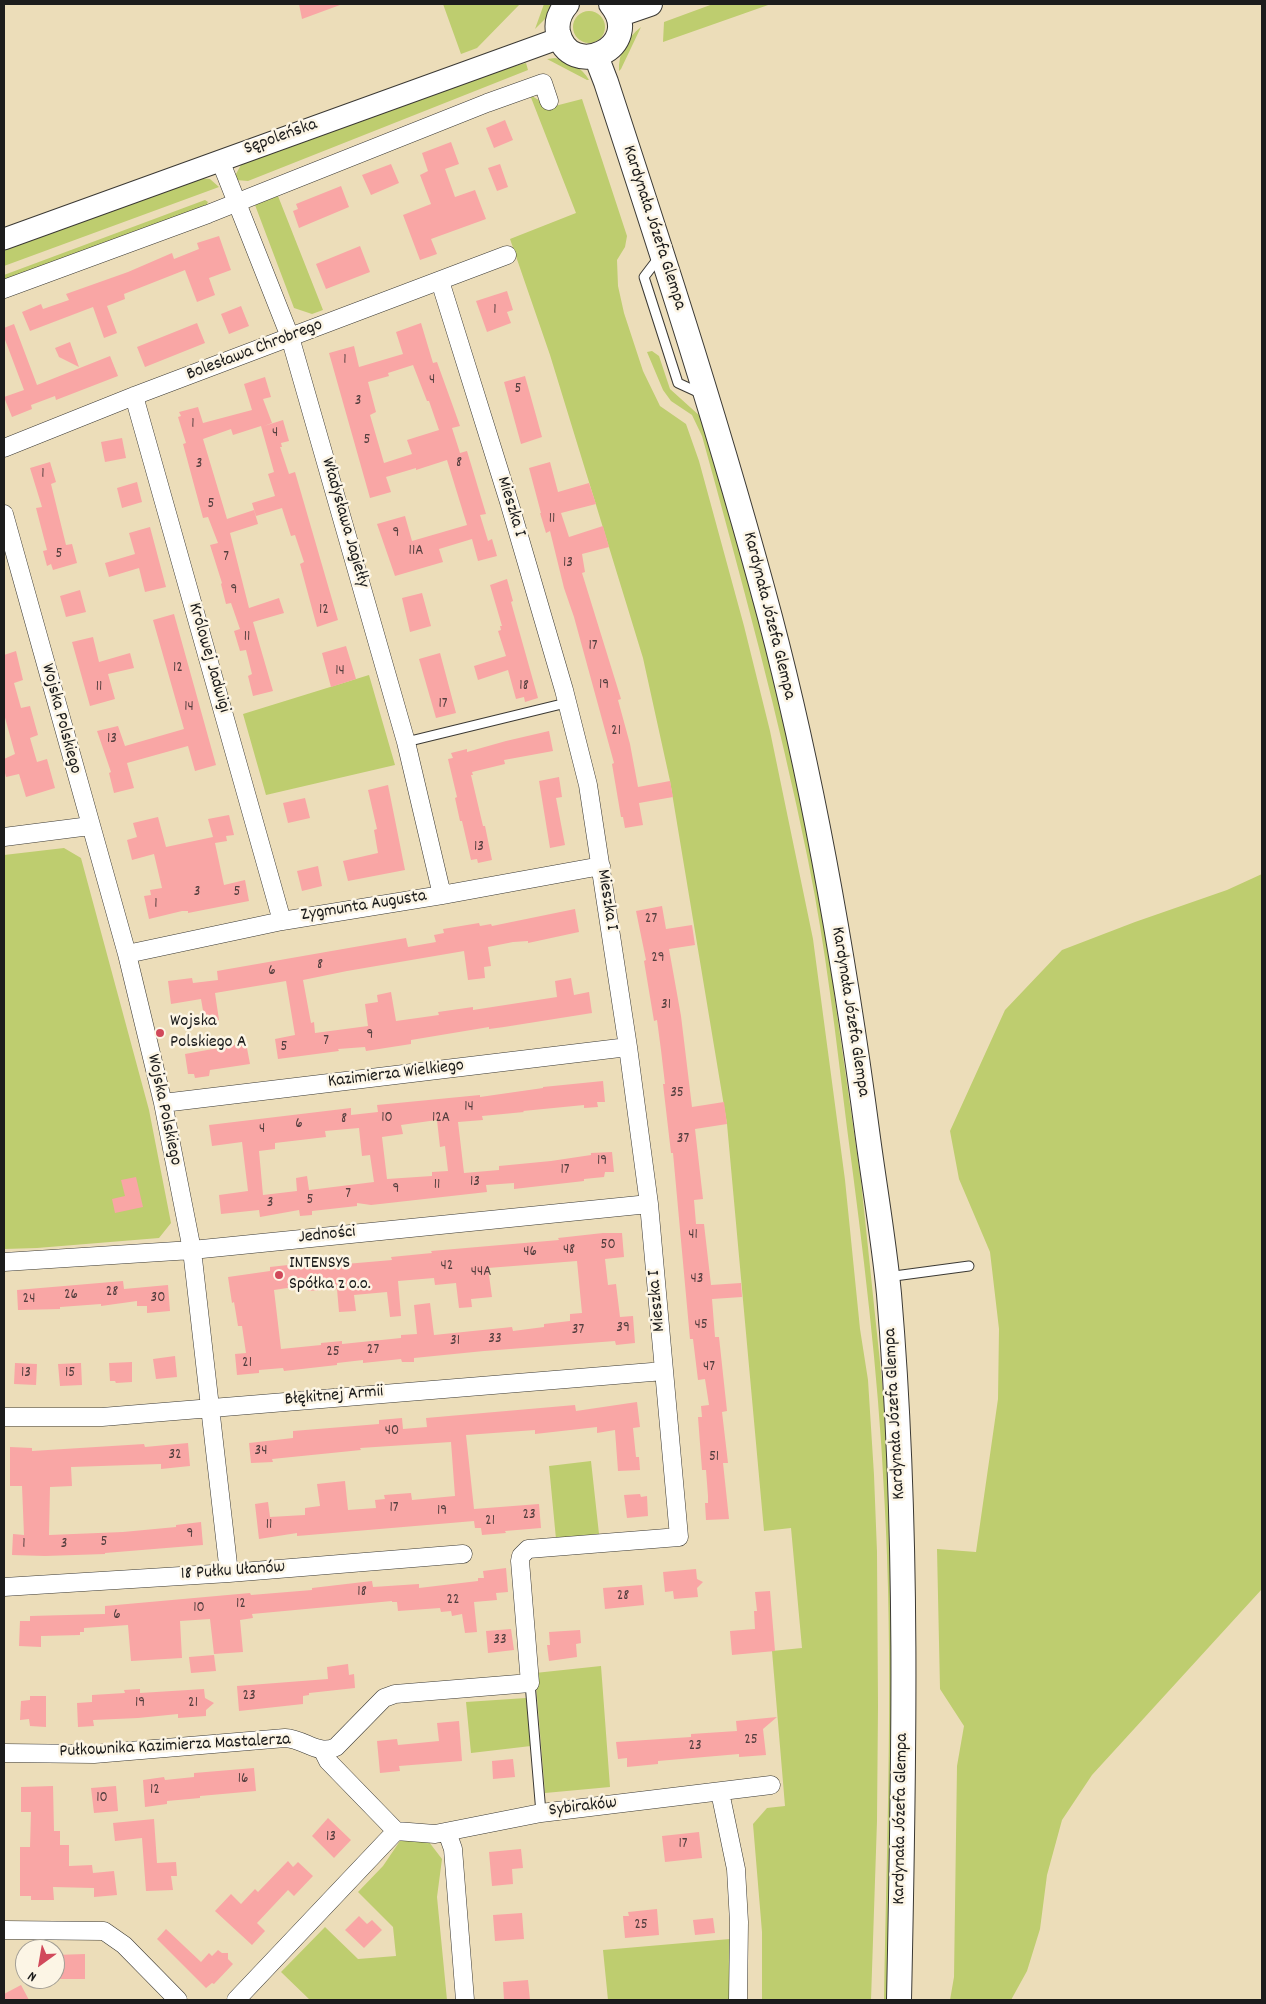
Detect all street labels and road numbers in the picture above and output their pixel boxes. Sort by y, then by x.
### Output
street label: Sępoleńska [242,115,320,161]
street label: Kardynała Józefa Glempa [616,143,690,313]
street label: Bolesława Chrobrego [184,315,326,387]
street label: Władysława Jagiełły [315,455,373,591]
street label: Mieszka I [491,474,529,540]
street label: Kardynała Józefa Glempa [737,530,799,702]
street label: Królowej Jadwigi [182,601,234,715]
street label: Wojska Polskiego [35,662,85,776]
street label: Mieszka I [591,868,621,932]
street label: Zygmunta Augusta [300,886,428,928]
street label: Kardynała Józefa Glempa [825,926,873,1098]
street label: Wojska Polskiego [141,1052,185,1168]
street label: Kazimierza Wielkiego [327,1056,465,1094]
street label: Jedności [297,1222,357,1250]
street label: Mieszka I [645,1269,671,1333]
street label: Kardynała Józefa Glempa [881,1328,911,1500]
street label: Błękitnej Armii [284,1382,384,1412]
street label: 18 Pułku Ułanów [180,1558,286,1586]
street label: Pułkownika Kazimierza Mastalerza [59,1730,291,1764]
street label: Kardynała Józefa Glempa [890,1733,914,1905]
street label: Sybiraków [548,1793,618,1823]

